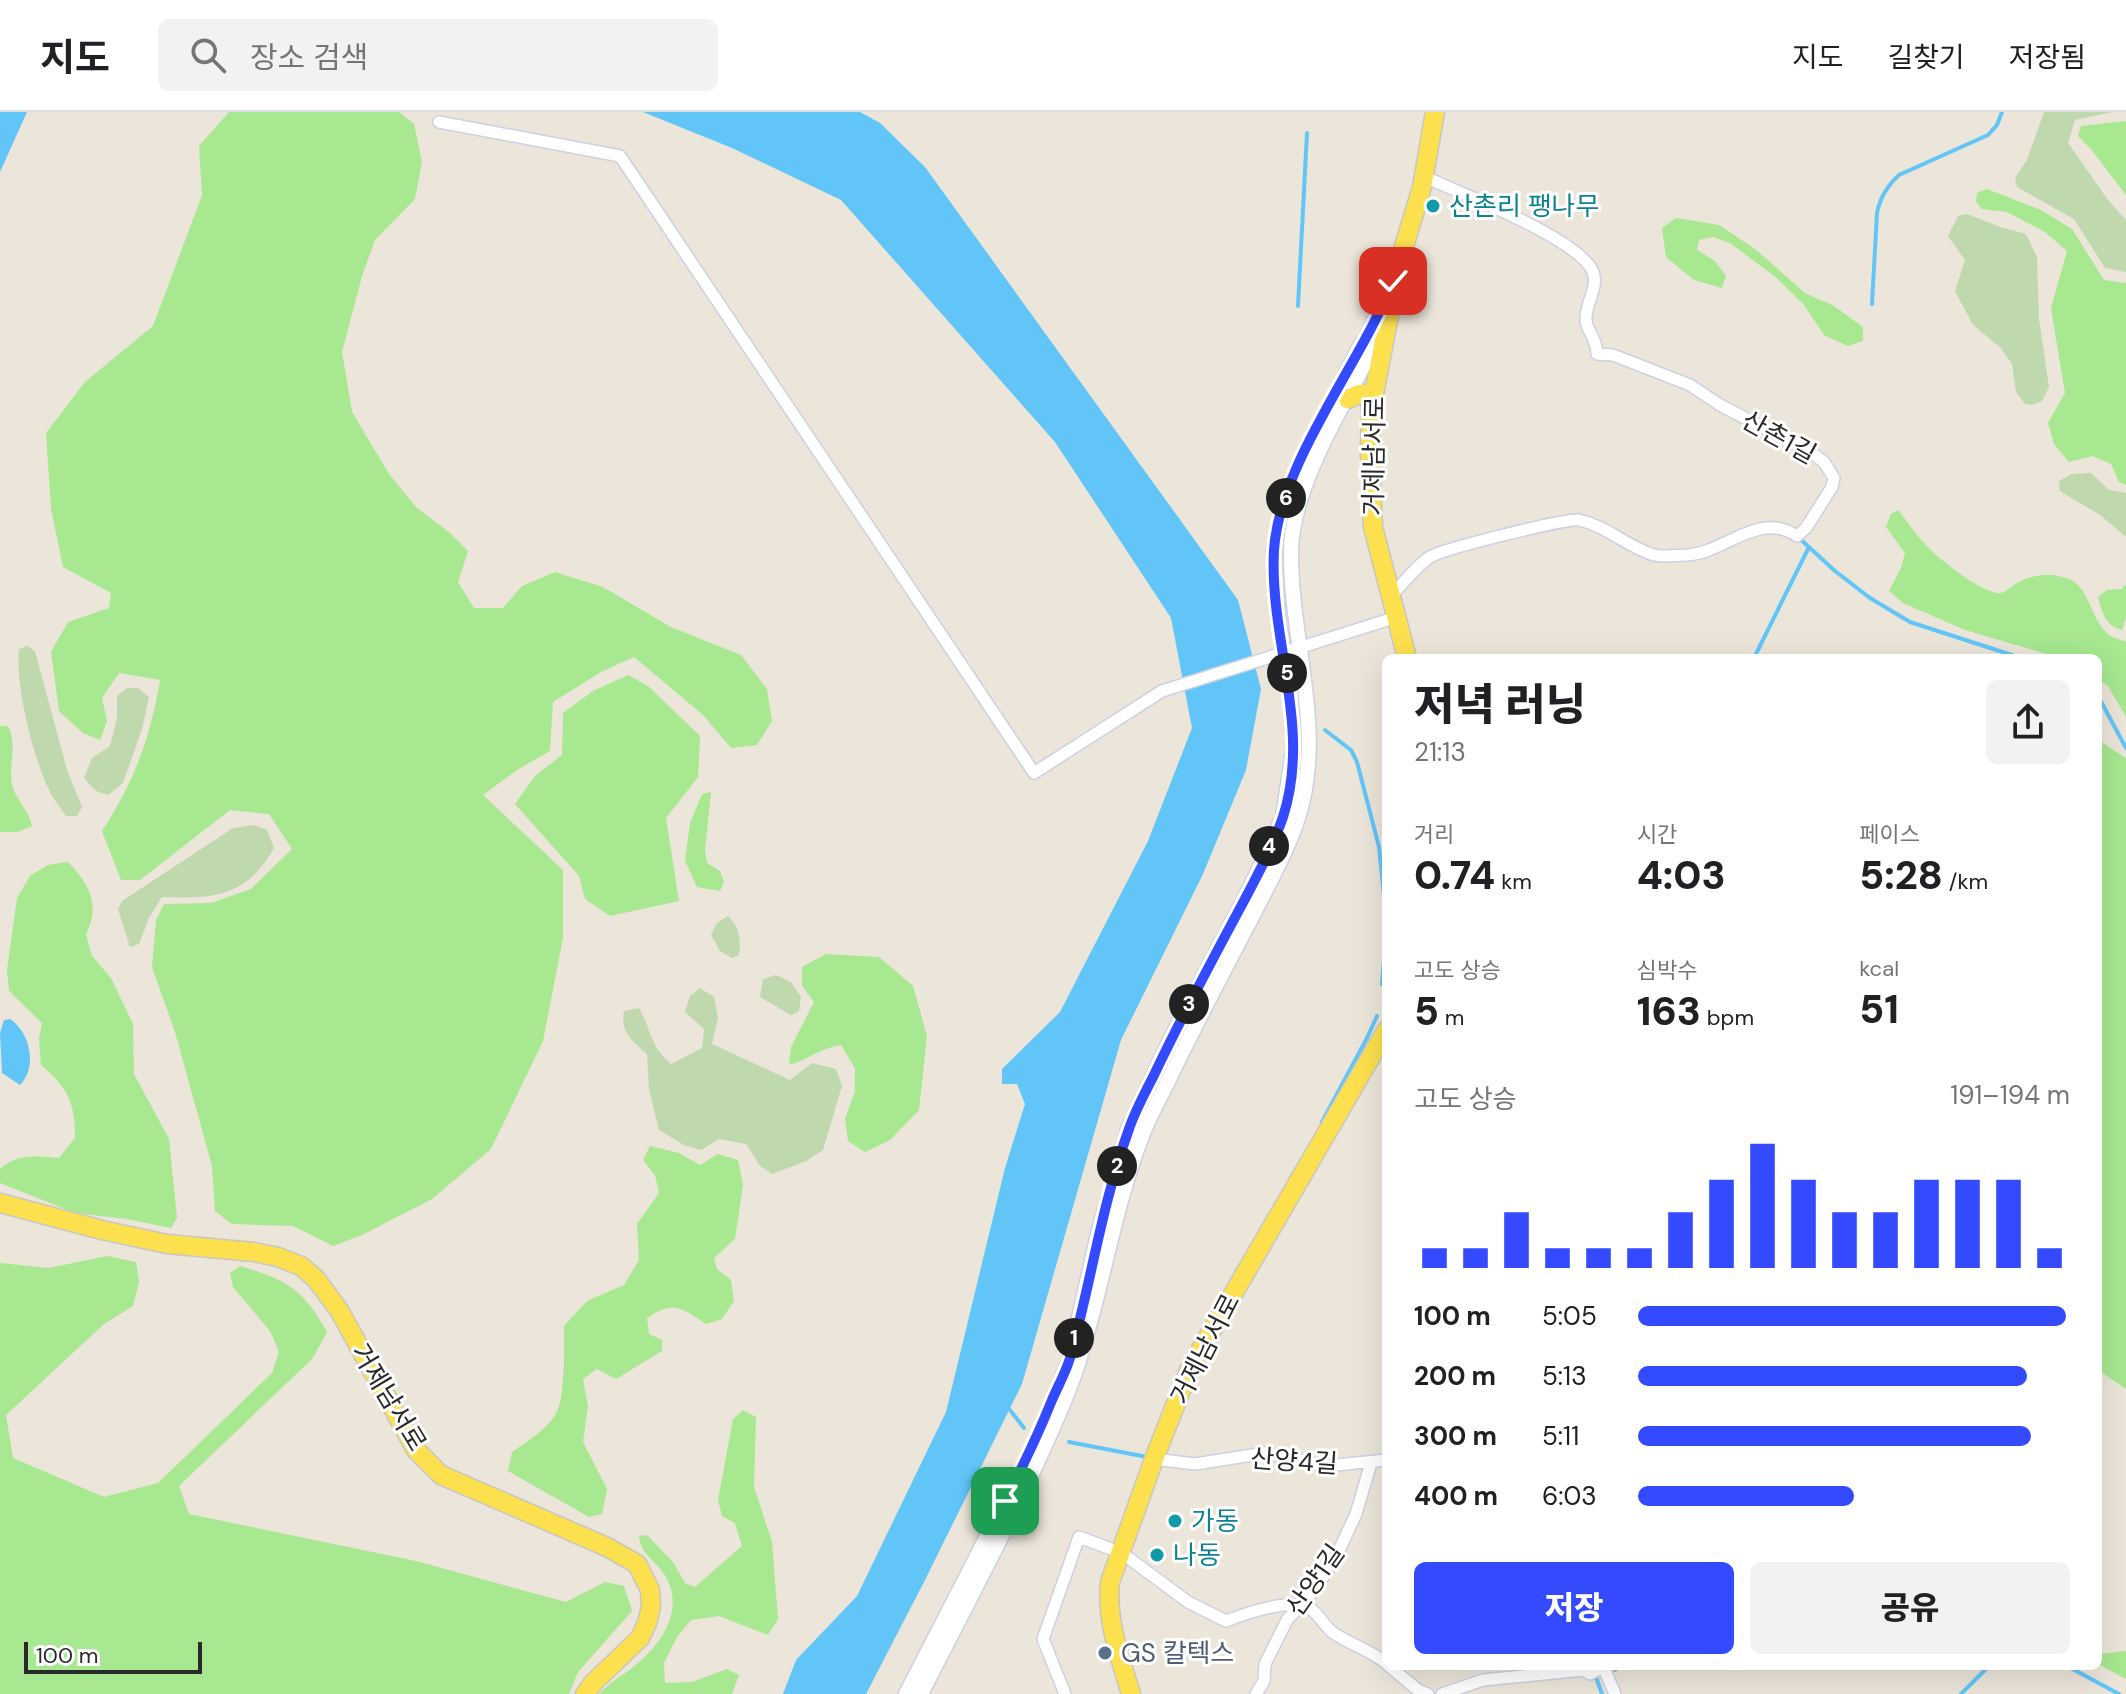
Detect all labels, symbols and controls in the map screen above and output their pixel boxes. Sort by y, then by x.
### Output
search box [158,19,718,91]
text: 지도 [40,33,110,83]
icon: search [186,33,230,77]
text: 장소 검색 [250,38,368,77]
text: 지도 [1792,39,1843,76]
text: 길찾기 [1887,39,1965,76]
text: 저장됨 [2009,39,2086,76]
place label: 산촌리 팽나무 [1449,189,1599,223]
marker: 산촌리 팽나무 [1424,197,1442,215]
pin [1359,247,1427,315]
icon: check [1371,259,1415,303]
street label: 거제남서로 [1356,396,1392,516]
street label: 산촌1길 [1736,403,1822,471]
pin: 6 [1266,478,1306,518]
text: 6 [1279,483,1293,512]
pin: 5 [1267,653,1307,693]
text: 5 [1280,658,1294,687]
text: 저녁 러닝 [1414,676,1586,734]
button: share [1986,680,2070,764]
text: 21:13 [1414,735,1466,769]
text: 거리 [1414,820,1454,849]
text: 시간 [1637,820,1677,849]
text: 페이스 [1859,820,1920,849]
pin: 4 [1249,826,1289,866]
text: 4 [1262,831,1276,860]
text: 0.74 [1414,849,1495,901]
text: 4:03 [1637,849,1726,901]
text: 5:28 [1859,849,1943,901]
text: km [1495,867,1532,896]
text: /km [1943,867,1988,896]
text: kcal [1859,954,1899,983]
text: 고도 상승 [1414,956,1501,985]
text: 심박수 [1637,956,1697,985]
text: 51 [1859,983,1899,1035]
pin: 3 [1169,984,1209,1024]
text: 5 [1414,985,1439,1037]
text: 163 [1637,985,1701,1037]
text: 3 [1182,989,1196,1018]
text: m [1439,1003,1464,1032]
text: bpm [1701,1003,1754,1032]
text: 191–194 m [1950,1078,2070,1112]
text: 고도 상승 [1414,1082,1517,1116]
pin: 2 [1097,1146,1137,1186]
text: 2 [1111,1151,1123,1180]
street label: 거제남서로 [1163,1288,1247,1410]
text: 100 m [1414,1299,1491,1333]
text: 5:05 [1542,1299,1597,1333]
pin: 1 [1054,1318,1094,1358]
text: 1 [1070,1323,1078,1352]
street label: 거제남서로 [344,1337,434,1457]
text: 200 m [1414,1359,1496,1393]
text: 5:13 [1542,1359,1587,1393]
text: 300 m [1414,1419,1497,1453]
text: 5:11 [1542,1419,1579,1453]
street label: 산양4길 [1249,1441,1339,1481]
pin [971,1467,1039,1535]
icon: arrive [983,1479,1027,1523]
text: 400 m [1414,1479,1498,1513]
text: 6:03 [1542,1479,1597,1513]
place label: 가동 [1191,1504,1239,1538]
marker: 가동 [1166,1512,1184,1530]
place label: 나동 [1173,1538,1221,1572]
street label: 산양1길 [1278,1538,1352,1622]
marker: 나동 [1148,1546,1166,1564]
button: 저장 [1414,1562,1734,1654]
button: 공유 [1750,1562,2070,1654]
place label: GS 칼텍스 [1121,1636,1234,1670]
scale bar [24,1638,202,1674]
text: 100 m [36,1641,98,1670]
marker: GS 칼텍스 [1096,1644,1114,1662]

